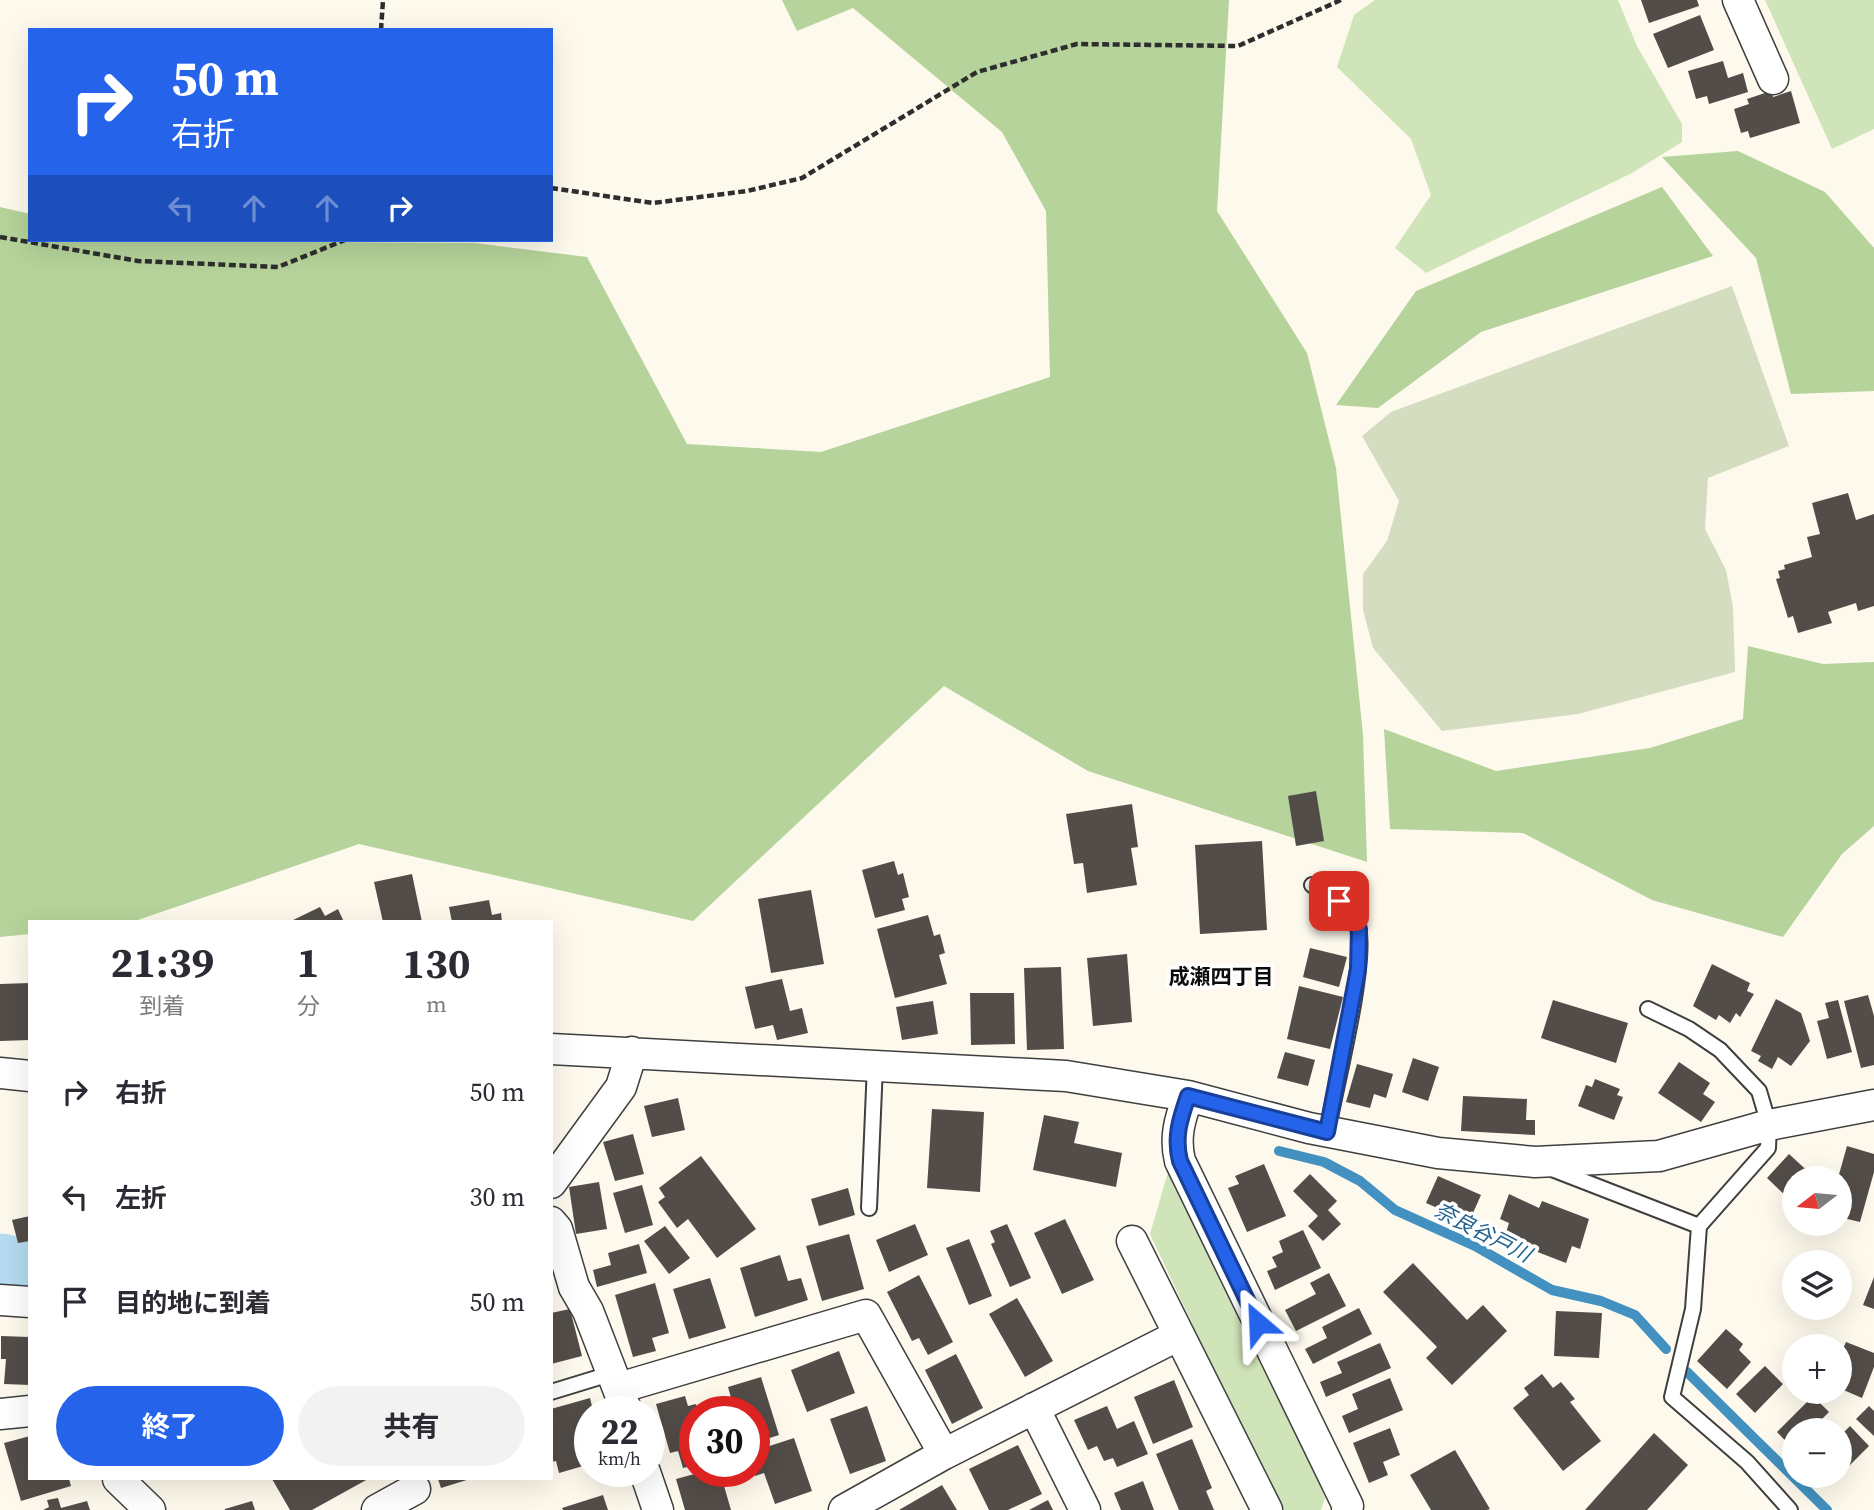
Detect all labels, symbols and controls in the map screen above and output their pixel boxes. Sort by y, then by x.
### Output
text: 50 m [171,44,279,111]
icon: right [56,56,147,147]
text: 右折 [171,112,235,156]
icon: left [162,189,200,227]
icon: ahead [235,189,273,227]
icon: ahead [308,189,346,227]
icon: right [381,189,419,227]
pin [1309,871,1369,931]
icon: arrive [1320,882,1358,920]
text: 21:39 [111,933,214,991]
text: 1 [297,933,320,991]
text: 130 [402,934,470,992]
district label: 成瀬四丁目 [1169,962,1274,991]
text: m [426,988,447,1020]
text: 到着 [139,990,185,1022]
text: 分 [297,990,320,1022]
icon: right [56,1073,94,1111]
text: 50 m [470,1074,525,1110]
text: 右折 [115,1075,167,1111]
north arrow [1782,1166,1852,1236]
map controls [1782,1166,1852,1488]
icon: left [56,1178,94,1216]
text: 30 m [470,1179,525,1215]
text: 左折 [115,1180,167,1216]
water label: 奈良谷戸川 [1430,1195,1538,1270]
button: layers [1782,1250,1852,1320]
icon: arrive [56,1283,94,1321]
text: 50 m [470,1284,525,1320]
text: 目的地に到着 [115,1285,271,1321]
position arrow [1221,1286,1295,1360]
button: + [1782,1334,1852,1404]
button: 終了 [56,1386,284,1466]
button: 共有 [298,1386,525,1466]
speed limit sign: 30 [679,1396,770,1487]
text: 22 [601,1408,638,1456]
button: − [1782,1418,1852,1488]
text: km/h [598,1446,641,1471]

